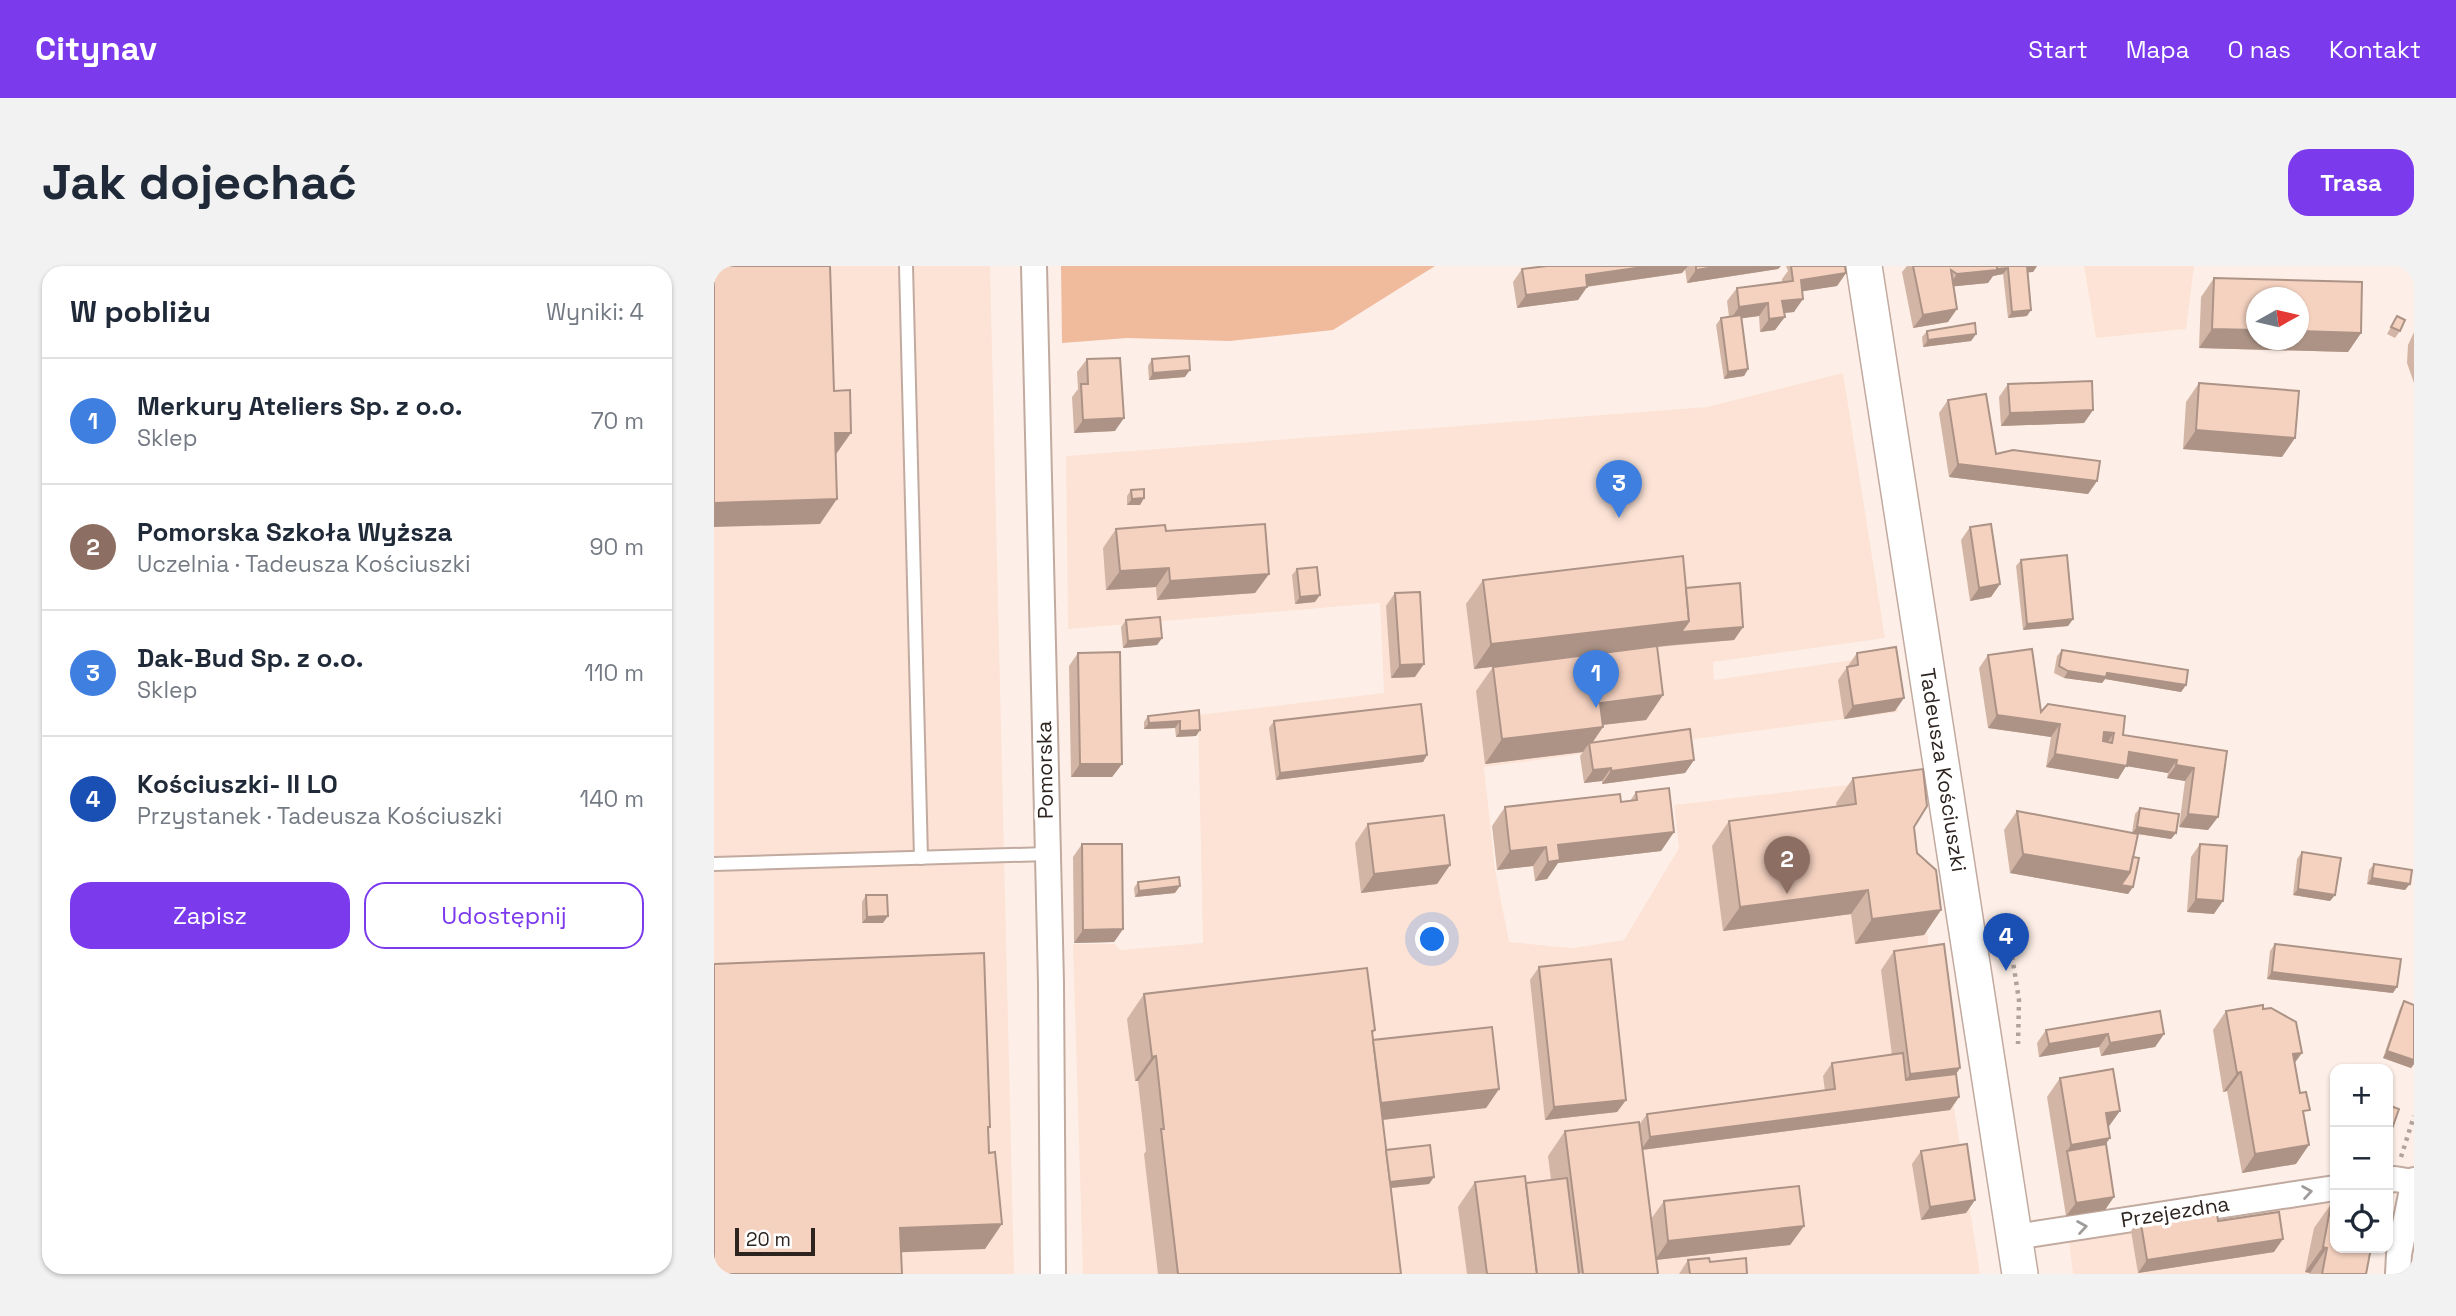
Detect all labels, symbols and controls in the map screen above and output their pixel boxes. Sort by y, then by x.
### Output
text: Citynav [35,28,157,70]
text: Start [2028,34,2088,65]
text: Mapa [2126,34,2190,65]
text: O nas [2228,34,2291,65]
text: Kontakt [2329,34,2421,65]
button: Trasa [2288,149,2414,216]
text: Jak dojechać [42,151,357,213]
north arrow [2246,287,2309,350]
text: W pobliżu [70,292,211,331]
text: Wyniki: 4 [546,297,644,327]
text: Merkury Ateliers Sp. z o.o. [137,389,462,423]
text: 1 [88,406,98,436]
text: 70 m [591,406,644,436]
text: Sklep [137,423,198,453]
pin: 3 [1596,460,1642,518]
text: Pomorska Szkoła Wyższa [137,515,452,549]
text: 2 [86,532,100,562]
text: 90 m [589,532,644,562]
text: Uczelnia · Tadeusza Kościuszki [137,549,471,579]
text: Dak-Bud Sp. z o.o. [137,641,363,675]
pin: 1 [1573,650,1619,708]
text: 3 [86,658,100,688]
text: 110 m [584,658,644,688]
street label: Tadeusza Kościuszki [1914,666,1973,874]
text: Sklep [137,675,198,705]
street label: Pomorska [1030,721,1059,819]
text: Kościuszki- II LO [137,767,338,801]
text: 4 [86,784,100,814]
text: 140 m [580,784,644,814]
text: Przystanek · Tadeusza Kościuszki [137,801,502,831]
pin: 2 [1764,836,1810,894]
button: Zapisz [70,882,350,949]
button: Udostępnij [364,882,644,949]
pin: 4 [1983,913,2029,971]
your location [1415,922,1449,956]
map controls [2330,1064,2393,1253]
button: + [2330,1064,2393,1127]
button: − [2330,1127,2393,1190]
one-way arrow [2301,1185,2313,1200]
street label: Przejezdna [2119,1190,2231,1233]
button: locate [2330,1190,2393,1253]
one-way arrow [2076,1220,2088,1235]
scale bar [735,1225,816,1257]
text: 20 m [746,1227,791,1252]

